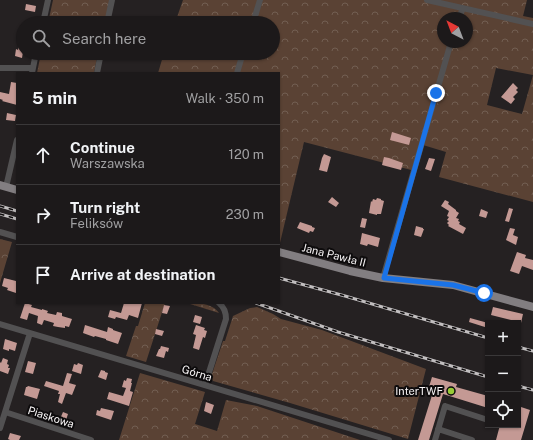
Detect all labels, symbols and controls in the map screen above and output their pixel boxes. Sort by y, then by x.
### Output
north arrow [437,12,473,48]
search box [16,16,280,60]
icon: search [30,27,52,49]
text: Search here [62,30,146,47]
route end [427,84,445,102]
text: 5 min [32,88,77,108]
text: Walk · 350 m [186,91,264,106]
text: Continue [70,139,135,156]
icon: ahead [32,144,54,166]
text: 120 m [229,147,264,162]
text: Warszawska [70,156,145,171]
text: Turn right [70,199,140,216]
icon: right [32,204,54,226]
text: 230 m [226,207,264,222]
text: Feliksów [70,216,123,231]
street label: Jana Pawła II [301,241,367,269]
icon: arrive [32,264,54,286]
text: Arrive at destination [70,266,215,283]
route start [475,284,493,302]
map controls [485,320,521,428]
button: + [485,320,521,356]
button: − [485,356,521,392]
street label: Górna [180,363,214,383]
place label: InterTWF [395,385,443,397]
marker: InterTWF [446,386,456,396]
button: locate [485,392,521,428]
street label: Piaskowa [26,404,76,430]

